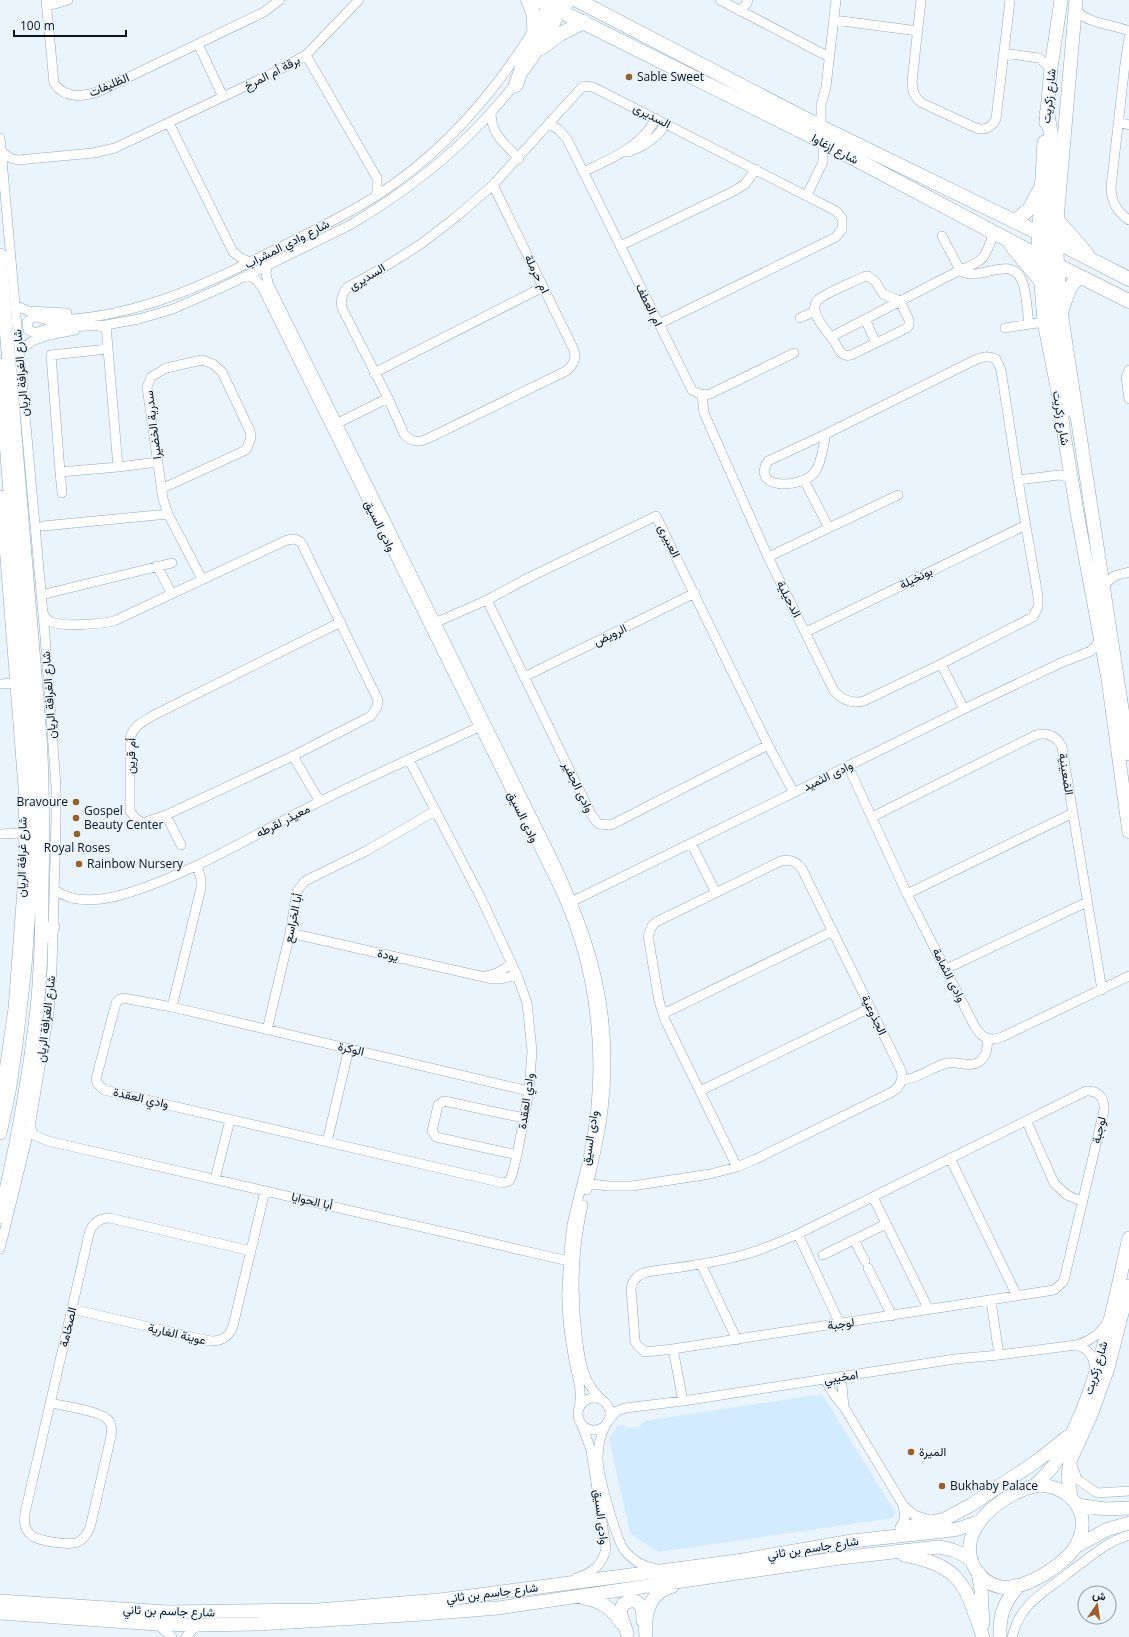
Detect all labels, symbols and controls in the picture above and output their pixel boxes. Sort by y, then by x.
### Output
scale bar [14,12,126,38]
text: 100 m [20,17,55,34]
street label: برقة أم المرخ [241,51,303,95]
street label: الظليفات [86,68,132,101]
place label: Sable Sweet [637,68,704,85]
street label: شارع زكريت [1037,68,1061,124]
marker: Sable Sweet [624,72,634,82]
street label: السديرى [631,99,674,132]
street label: شارع إزغاوا [808,129,862,169]
street label: شارع وادي المشراب [241,215,333,274]
street label: ام حرملة [521,252,554,296]
street label: السديرى [345,259,388,294]
street label: ام العطف [632,281,667,329]
street label: شارع الغرافة الريان [8,329,34,417]
street label: شارع زكريت [1048,389,1074,447]
street label: سدرية الخضيرا [140,390,165,460]
street label: وادى السيق [361,497,400,554]
street label: العبيرى [654,521,685,560]
street label: بونخيلة [896,562,935,593]
street label: الدحيلية [773,577,806,620]
street label: الرويض [590,619,629,650]
street label: شارع الغرافة الريان [37,651,61,739]
street label: أم قرين [121,738,140,774]
street label: الضعينية [1055,752,1078,796]
street label: وادى الثميد [800,756,856,795]
street label: وادى الجفير [558,757,598,815]
street label: وادى السيق [504,788,543,845]
place label: Bravoure [16,793,68,810]
marker: Bravoure [71,797,81,807]
street label: معيذر لقرطه [253,800,313,841]
place label: Gospel Beauty Center [84,802,164,833]
marker: Gospel Beauty Center [71,813,81,823]
street label: شارع غرافة الريان [12,816,32,898]
marker: Royal Roses [72,829,82,839]
place label: Royal Roses [44,839,110,856]
place label: Rainbow Nursery [87,855,184,872]
marker: Rainbow Nursery [74,859,84,869]
street label: أبا الخراسع [279,891,307,944]
street label: يودة [376,944,400,965]
street label: وادى الثمامة [929,945,970,1005]
street label: شارع الغرافة الريان [32,974,60,1064]
street label: الجذوعية [857,992,892,1038]
street label: الوكرة [336,1037,366,1060]
street label: وادي العقدة [513,1072,540,1130]
street label: وادي العقدة [111,1083,171,1114]
street label: وادى السيق [577,1109,602,1167]
street label: لوجبة [1087,1115,1110,1145]
street label: أبا الحوايا [290,1188,335,1214]
street label: الصخامة [55,1305,80,1349]
street label: لوجبة [826,1313,856,1334]
street label: عوينة الغارية [146,1319,208,1348]
street label: شارع زكريت [1079,1339,1113,1397]
street label: امخيبي [822,1365,860,1390]
place label: الميرة [919,1443,946,1460]
marker: الميرة [906,1447,916,1457]
place label: Bukhaby Palace [950,1477,1038,1494]
marker: Bukhaby Palace [937,1481,947,1491]
street label: وادى السيق [590,1488,613,1545]
street label: شارع جاسم بن ثاني [766,1532,860,1565]
street label: شارع جاسم بن ثاني [445,1578,539,1609]
north arrow [1077,1585,1117,1625]
text: ش [1091,1586,1107,1604]
street label: شارع جاسم بن ثاني [123,1600,215,1623]

